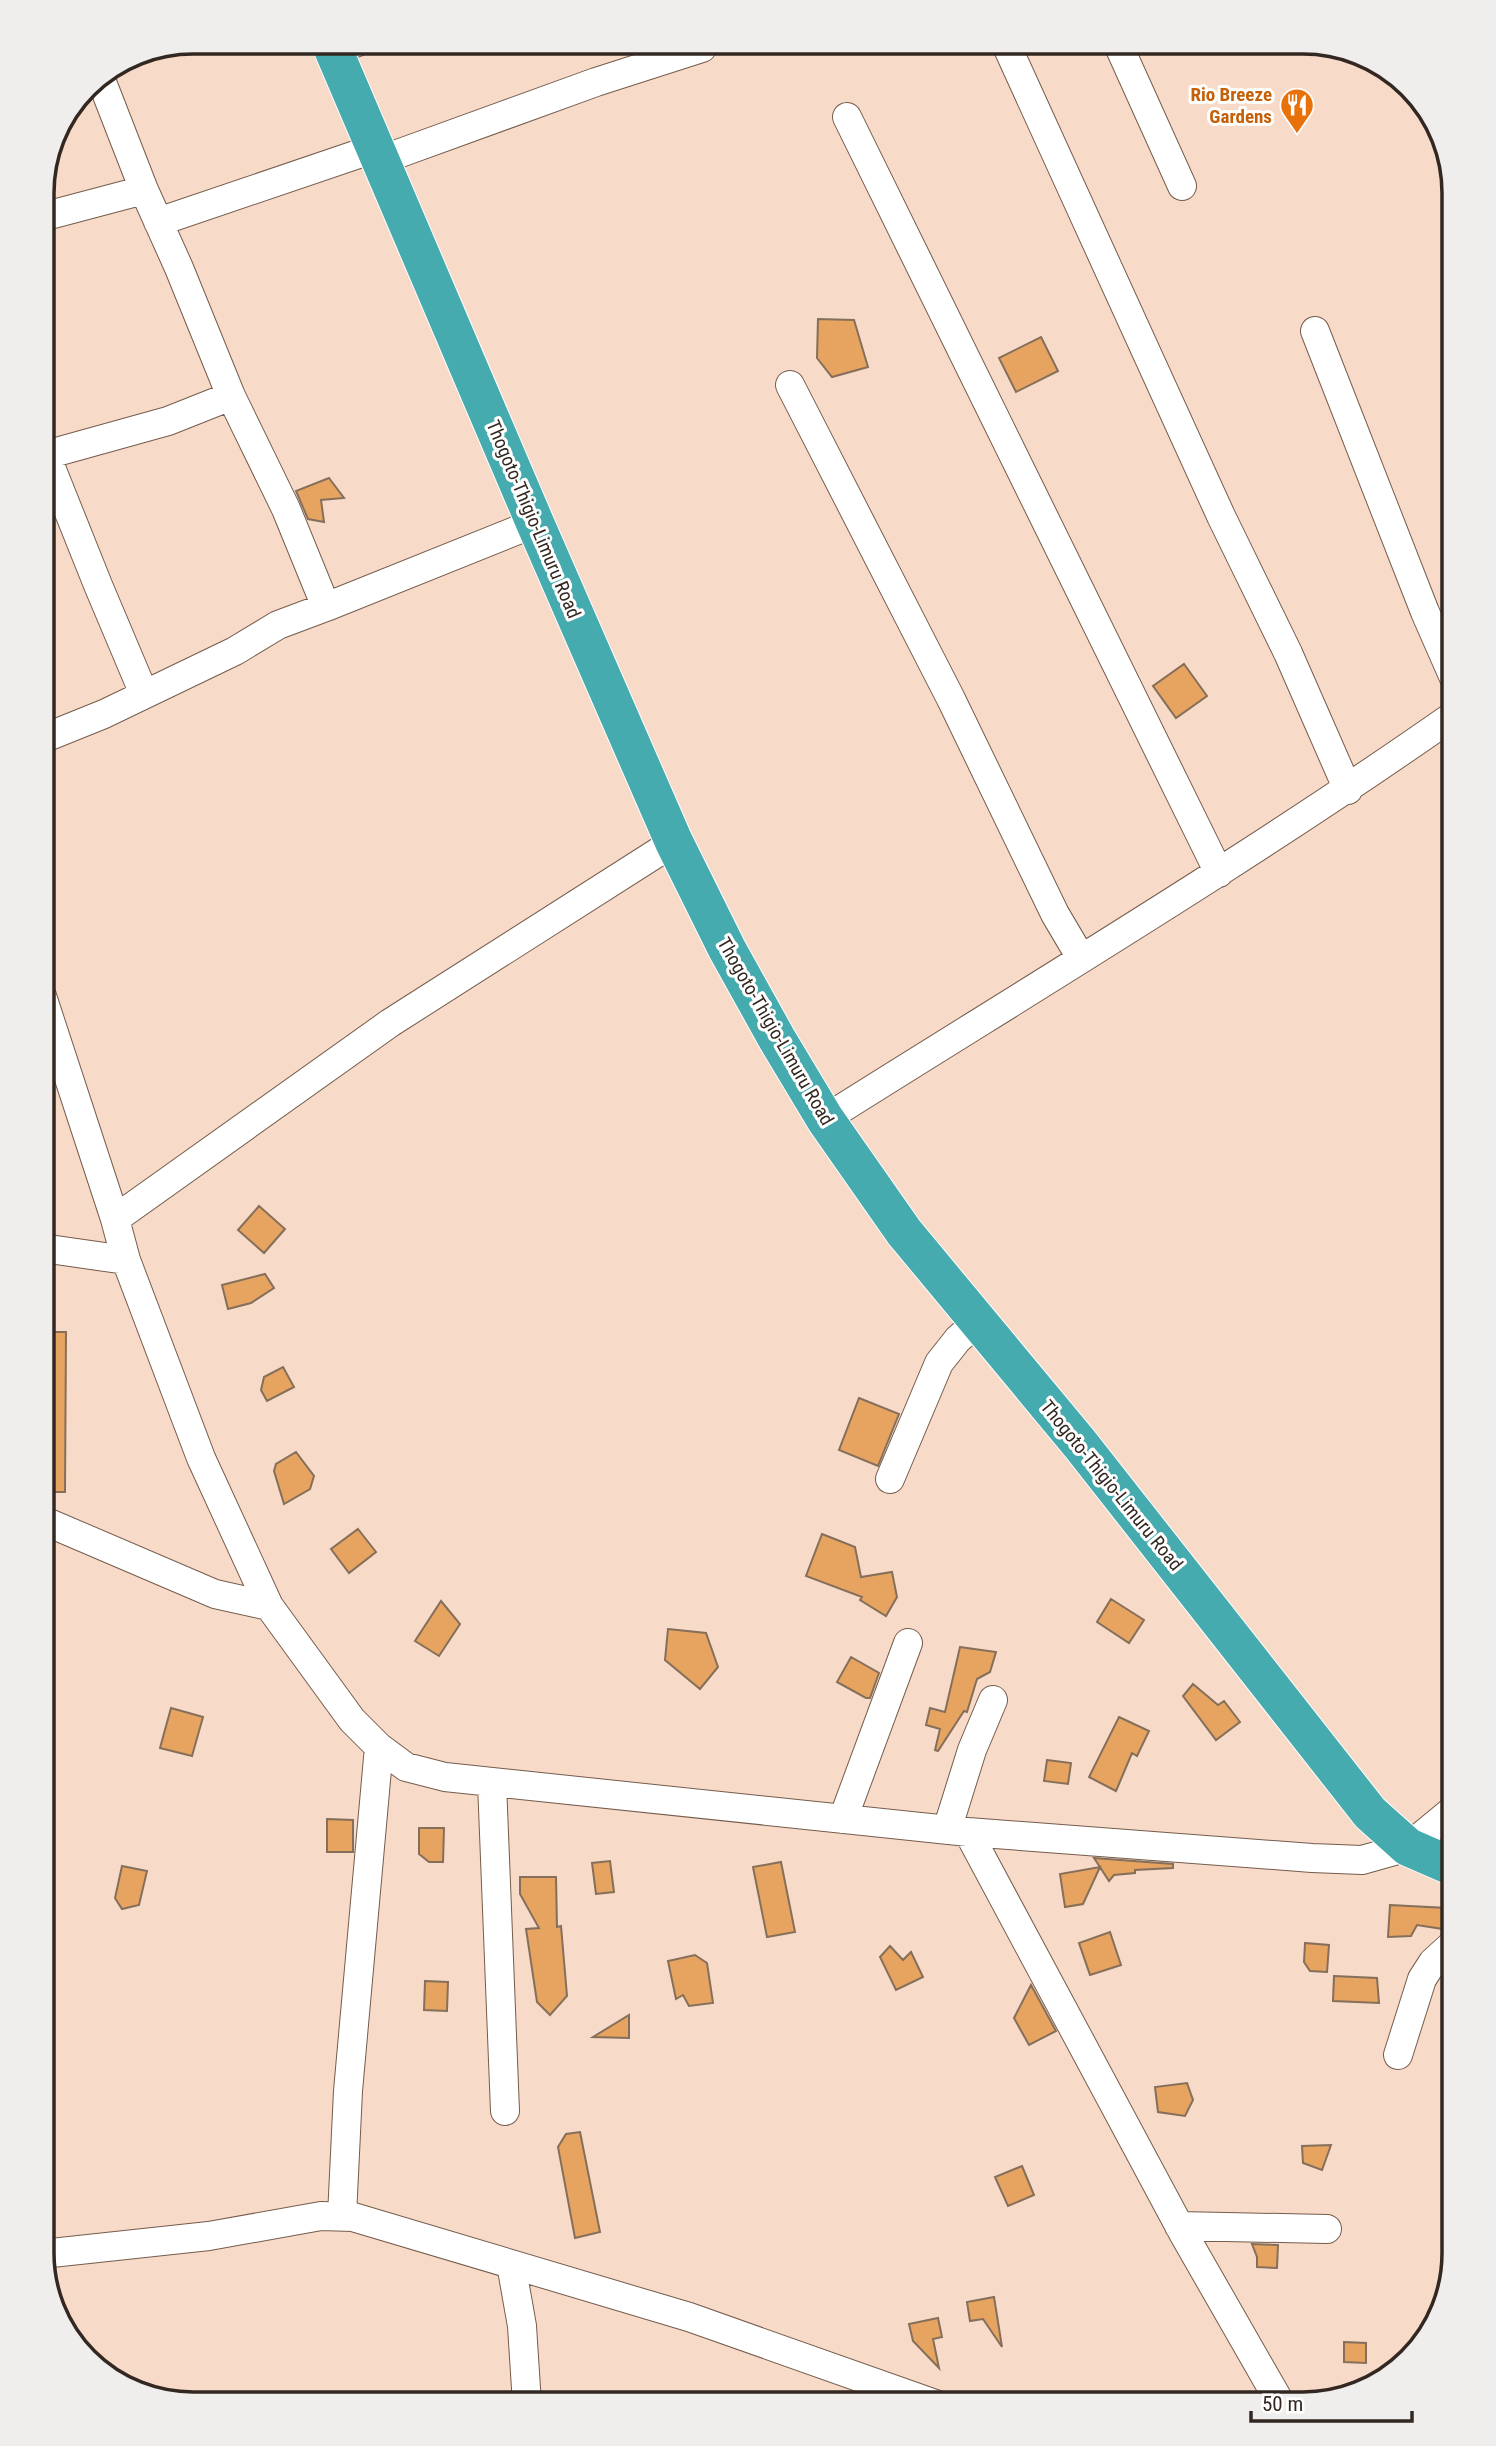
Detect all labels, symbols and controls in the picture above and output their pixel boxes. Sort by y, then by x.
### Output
place label: Rio Breeze Gardens [1190,83,1272,128]
restaurant icon: Rio Breeze Gardens [1278,86,1316,135]
street label: Thogoto-Thigio-Limuru Road [481,417,586,622]
street label: Thogoto-Thigio-Limuru Road [712,933,839,1129]
street label: Thogoto-Thigio-Limuru Road [1036,1395,1188,1575]
scale bar [1251,2380,1412,2424]
text: 50 m [1262,2392,1303,2416]

